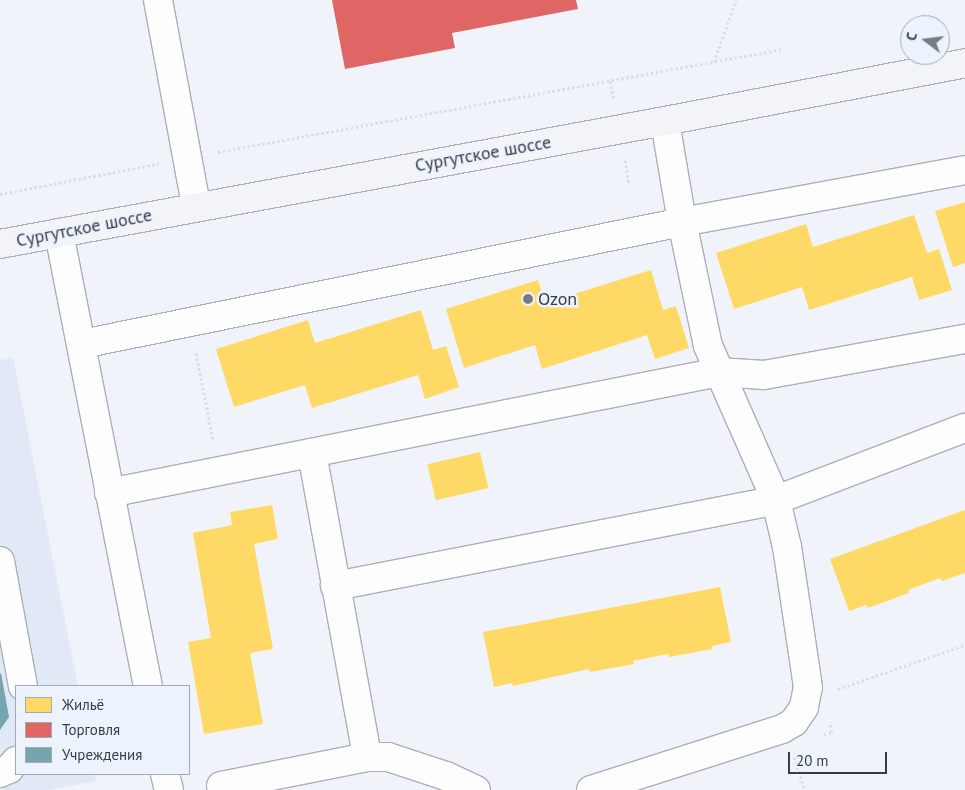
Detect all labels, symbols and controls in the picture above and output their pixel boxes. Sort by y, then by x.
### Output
north arrow [900,15,950,65]
text: С [902,30,921,42]
street label: Сургутское шоссе [413,131,553,177]
street label: Сургутское шоссе [14,204,154,252]
place label: Ozon [538,288,577,310]
marker: Ozon [522,293,534,305]
legend [15,685,190,775]
text: Жильё [62,695,104,714]
text: Торговля [62,720,120,739]
scale bar [790,742,889,774]
text: Учреждения [62,745,142,764]
text: 20 m [796,751,829,770]

